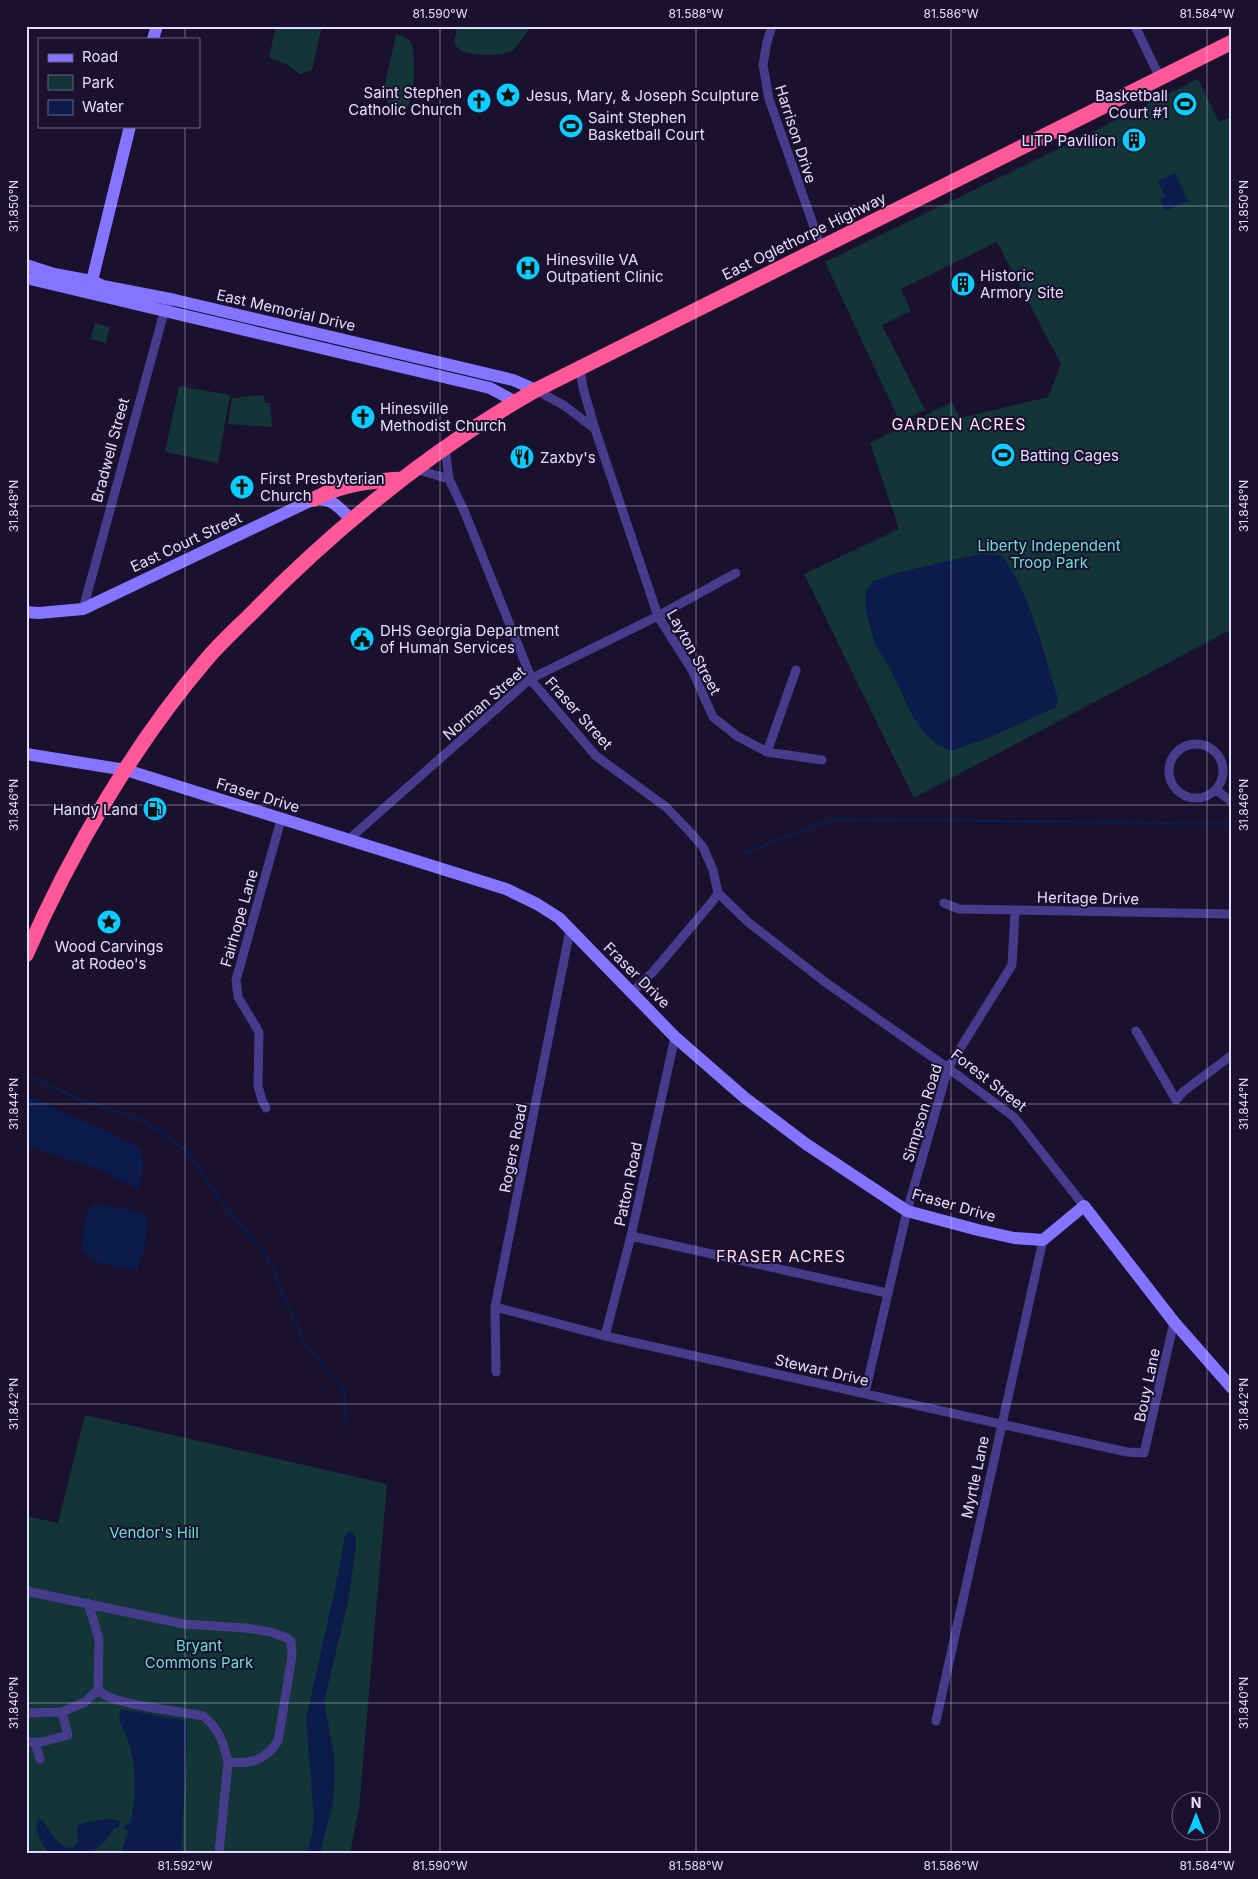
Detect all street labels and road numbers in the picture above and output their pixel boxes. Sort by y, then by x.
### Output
street label: Harrison Drive [771,82,821,186]
street label: East Oglethorpe Highway [719,188,890,284]
street label: East Memorial Drive [215,285,357,335]
street label: Bradwell Street [87,395,133,504]
street label: East Court Street [127,508,245,576]
street label: Layton Street [663,606,725,698]
street label: Norman Street [439,662,529,744]
street label: Fraser Street [541,673,617,753]
street label: Fraser Drive [214,773,302,817]
street label: Fairhope Lane [216,867,262,969]
street label: Heritage Drive [1037,888,1139,908]
street label: Fraser Drive [600,938,674,1012]
street label: Forest Street [947,1045,1031,1115]
street label: Simpson Road [898,1062,946,1164]
street label: Rogers Road [495,1102,531,1194]
street label: Patton Road [610,1140,646,1228]
street label: Fraser Drive [910,1184,998,1226]
street label: Bouy Lane [1130,1346,1164,1424]
street label: Stewart Drive [773,1350,871,1390]
street label: Myrtle Lane [957,1434,993,1520]

